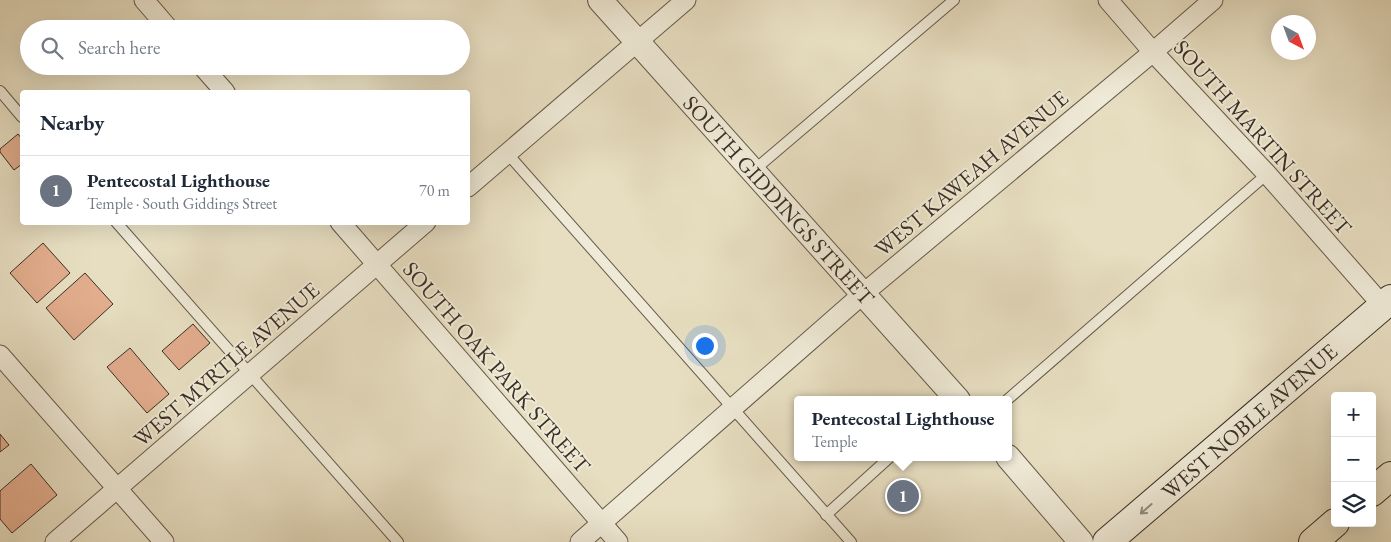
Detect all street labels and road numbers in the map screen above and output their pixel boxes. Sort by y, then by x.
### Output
street label: SOUTH MARTIN STREET [1167,34,1358,241]
street label: WEST KAWEAH AVENUE [868,84,1074,263]
street label: SOUTH GIDDINGS STREET [677,89,881,312]
street label: SOUTH OAK PARK STREET [397,255,597,480]
street label: WEST MYRTLE AVENUE [127,275,326,453]
street label: WEST NOBLE AVENUE [1155,337,1343,506]

